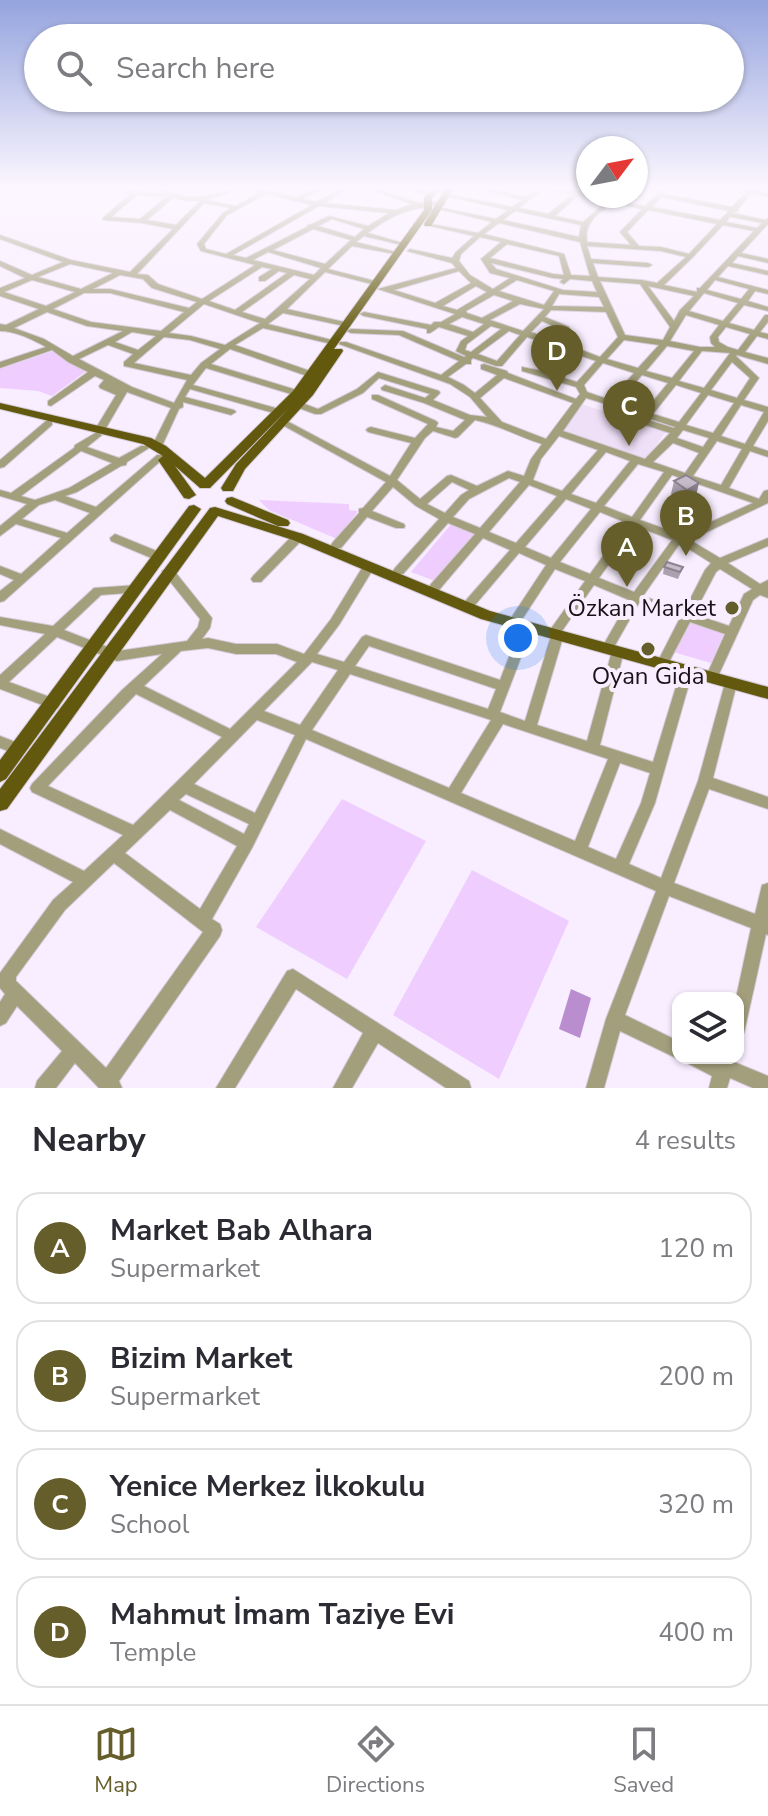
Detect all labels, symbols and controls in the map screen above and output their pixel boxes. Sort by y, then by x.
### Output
search box [24,24,744,112]
icon: search [52,46,96,90]
text: Search here [116,48,275,89]
north arrow [576,136,648,208]
pin: D [531,325,583,391]
pin: C [603,380,655,446]
pin: B [660,490,712,556]
pin: A [601,521,653,587]
place label: Özkan Market [567,592,717,624]
marker: Özkan Market [723,599,741,617]
your location [498,618,538,658]
marker: Oyan Gida [639,640,657,658]
place label: Oyan Gida [592,660,704,692]
map controls [672,992,744,1064]
button: layers [672,992,744,1064]
text: Nearby [32,1117,146,1163]
text: 4 results [635,1123,736,1158]
text: Market Bab Alhara [110,1210,373,1251]
text: A [50,1231,70,1266]
text: 120 m [658,1231,734,1266]
text: Supermarket [110,1251,260,1286]
text: Bizim Market [110,1338,292,1379]
text: B [51,1359,69,1394]
text: 200 m [658,1359,734,1394]
text: Supermarket [110,1379,260,1414]
text: Yenice Merkez İlkokulu [110,1466,425,1507]
text: C [51,1487,69,1522]
text: 320 m [658,1487,734,1522]
text: School [110,1507,189,1542]
text: Mahmut İmam Taziye Evi [110,1594,454,1635]
text: D [50,1615,70,1650]
text: 400 m [658,1615,734,1650]
text: Temple [110,1635,196,1670]
tab: Map [94,1722,138,1800]
tab: Directions [326,1722,425,1800]
tab: Saved [613,1722,674,1800]

